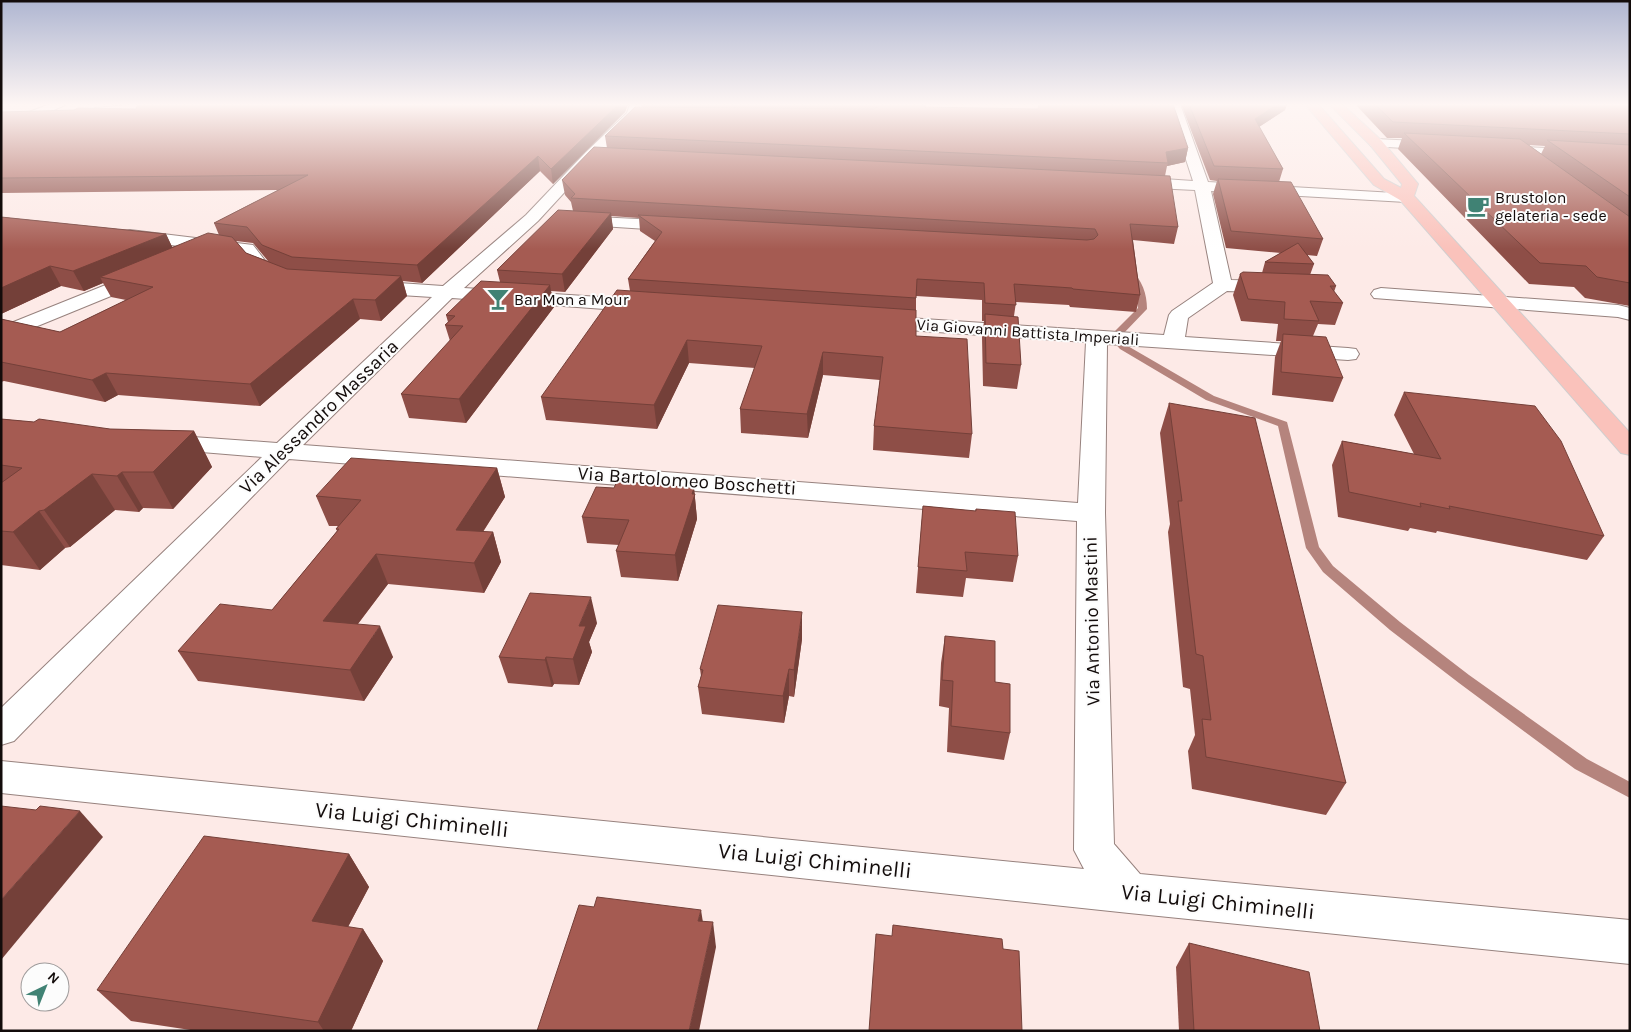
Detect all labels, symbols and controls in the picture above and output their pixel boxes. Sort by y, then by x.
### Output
place label: Brustolon gelateria - sede [1495,188,1607,225]
cafe icon: Brustolon gelateria - sede [1465,193,1491,219]
bar icon: Bar Mon a Mour [485,286,511,312]
place label: Bar Mon a Mour [514,290,629,309]
street label: Via Giovanni Battista Imperiali [916,315,1140,349]
street label: Via Alessandro Massaria [235,335,403,499]
street label: Via Bartolomeo Boschetti [577,462,797,500]
street label: Via Antonio Mastini [1080,536,1104,706]
street label: Via Luigi Chiminelli [314,797,510,843]
street label: Via Luigi Chiminelli [717,838,913,884]
street label: Via Luigi Chiminelli [1120,879,1316,925]
north arrow [20,962,70,1012]
text: N [44,968,63,988]

